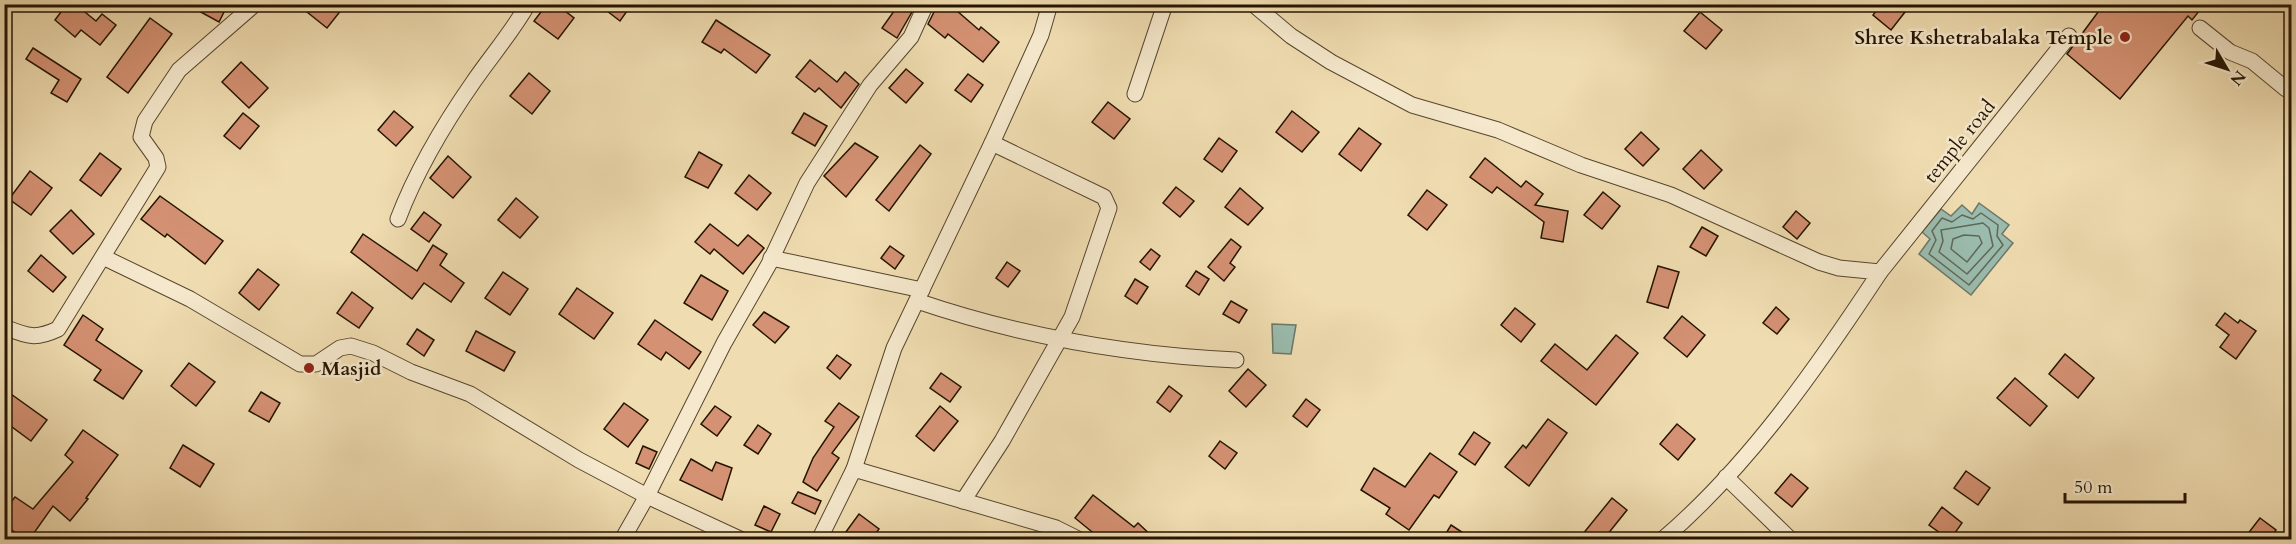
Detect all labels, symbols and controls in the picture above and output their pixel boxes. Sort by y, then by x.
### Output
place label: Shree Kshetrabalaka Temple [1854,24,2113,51]
marker: Shree Kshetrabalaka Temple [2118,30,2132,44]
north arrow [2197,39,2257,99]
text: N [2225,65,2251,90]
street label: temple road [1917,94,2002,189]
place label: Masjid [321,355,382,382]
marker: Masjid [302,361,316,375]
scale bar [2065,466,2185,504]
text: 50 m [2074,475,2113,500]

